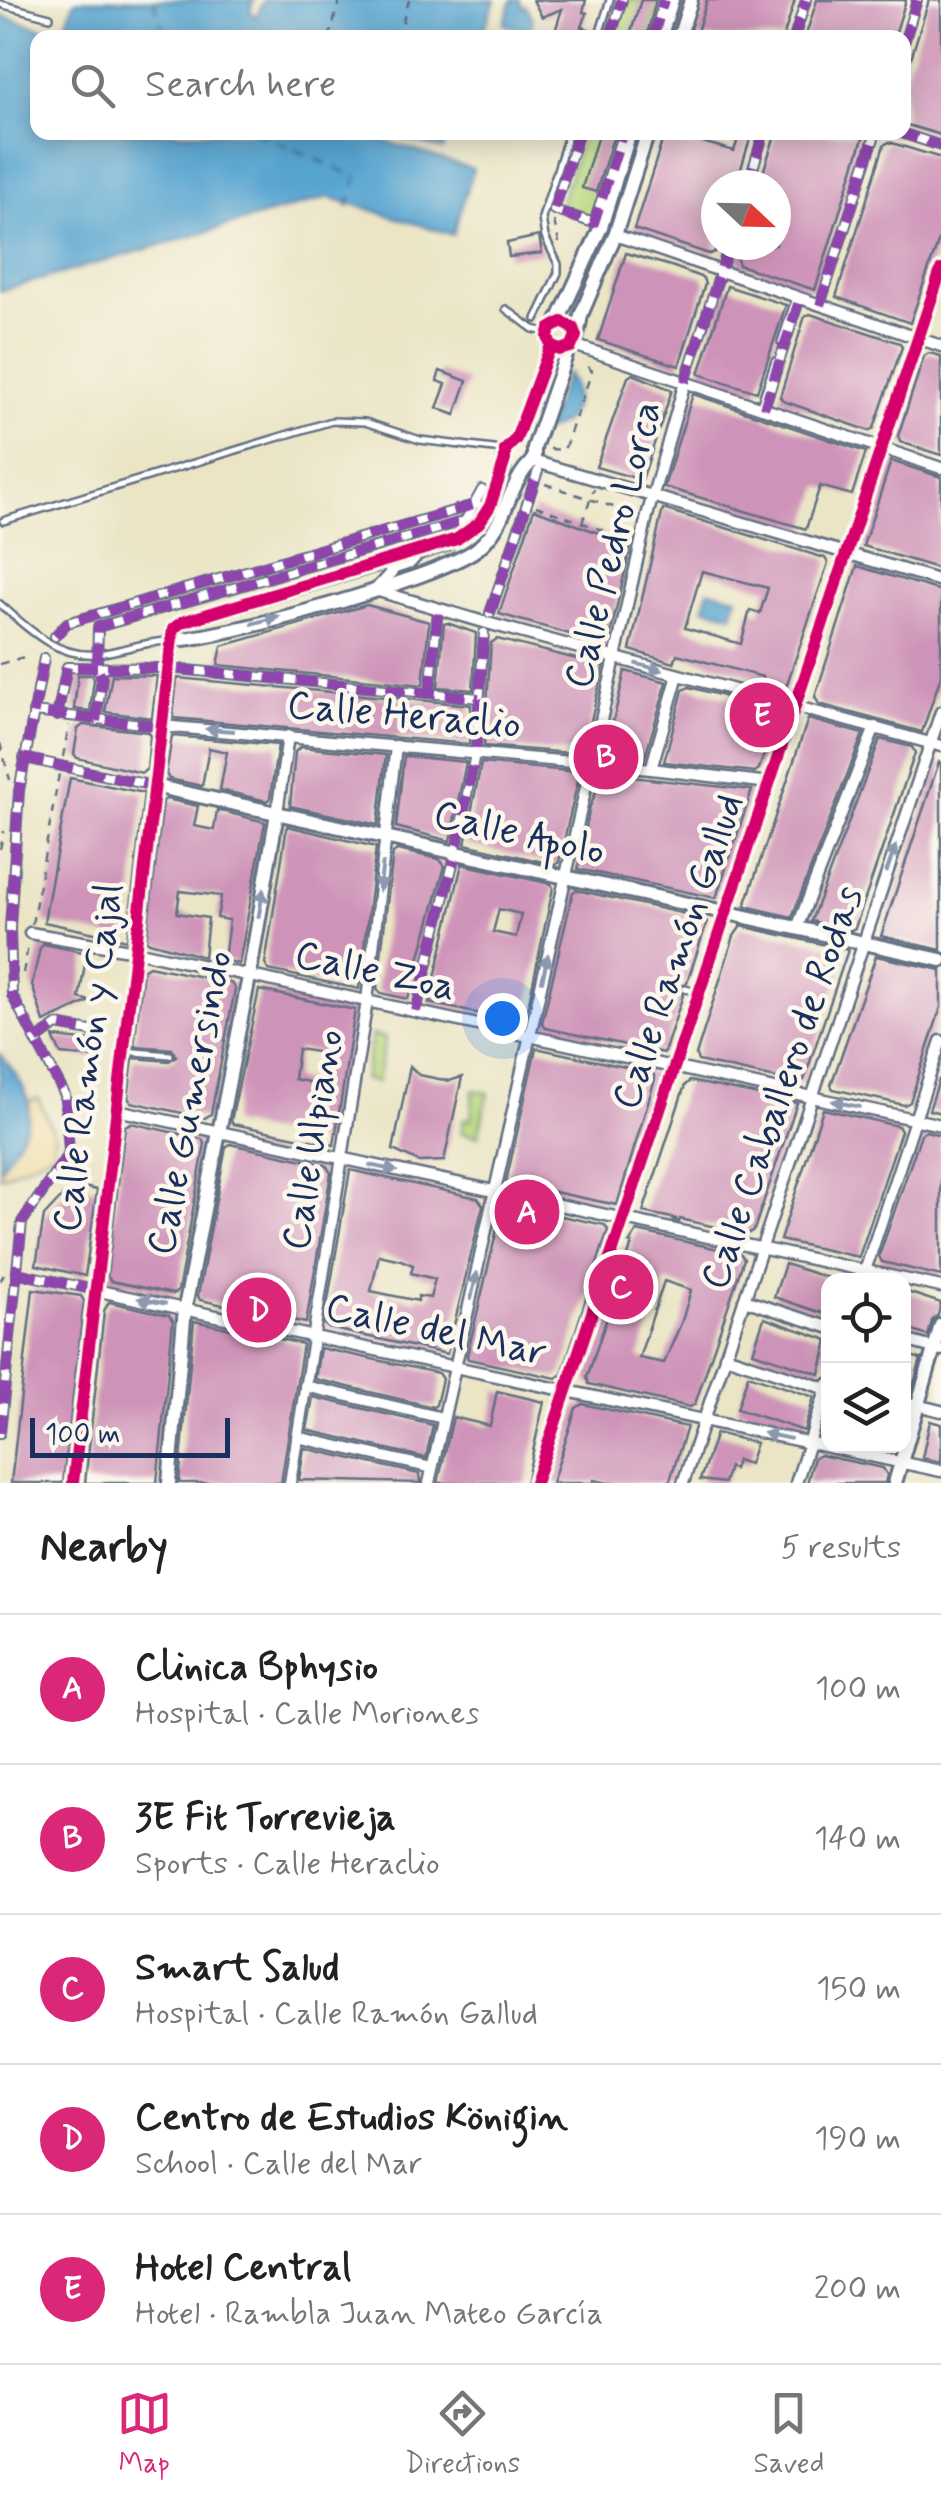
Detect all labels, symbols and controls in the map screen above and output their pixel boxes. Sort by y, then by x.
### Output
search box [30,30,911,140]
icon: search [65,58,120,113]
text: Search here [145,61,336,110]
north arrow [701,170,791,260]
street label: Calle Pedro Lorca [553,396,675,694]
one-way arrow [250,612,281,628]
one-way arrow [634,660,665,675]
pin: E [730,678,794,752]
street label: Calle Heraclio [285,680,523,752]
pin: B [574,720,638,794]
one-way arrow [204,722,236,738]
street label: Calle Ramón Gallud [601,787,757,1117]
street label: Calle Apolo [428,789,610,883]
one-way arrow [885,844,900,874]
one-way arrow [373,862,389,894]
street label: Calle Caballero de Rodas [690,879,876,1297]
street label: Calle Ramón y Cajal [42,881,136,1235]
one-way arrow [254,887,270,919]
street label: Calle Zoa [290,930,460,1014]
street label: Calle Gumersindo [136,946,246,1260]
one-way arrow [538,953,553,984]
your location [477,993,528,1044]
street label: Calle Ulpiano [271,1026,357,1254]
one-way arrow [830,1096,861,1112]
one-way arrow [368,1161,399,1176]
pin: A [494,1174,560,1250]
pin: C [588,1250,654,1324]
one-way arrow [466,1270,482,1301]
pin: D [226,1272,292,1348]
map controls [821,1273,911,1453]
button: locate [821,1273,911,1363]
street label: Calle del Mar [321,1282,551,1380]
one-way arrow [136,1293,167,1309]
button: layers [821,1363,911,1453]
scale bar [30,1413,230,1458]
text: 100 m [45,1417,120,1454]
one-way arrow [761,1427,792,1443]
text: Nearby [40,1521,168,1576]
text: 5 results [781,1527,901,1569]
text: Clinica Bphysio [135,1644,378,1693]
text: A [62,1668,83,1710]
text: 100 m [815,1668,901,1710]
text: Hospital · Calle Moriones [135,1693,479,1735]
text: 3E Fit Torrevieja [135,1794,396,1843]
text: B [62,1818,83,1860]
text: 140 m [814,1818,901,1860]
text: Sports · Calle Heraclio [135,1843,440,1885]
text: Smart Salud [135,1944,339,1993]
text: C [61,1968,84,2010]
text: 150 m [816,1968,901,2010]
text: Hospital · Calle Ramón Gallud [135,1993,538,2035]
text: Centro de Estudios Königin [135,2094,568,2143]
text: D [61,2118,84,2160]
text: 190 m [814,2118,901,2160]
text: School · Calle del Mar [135,2143,423,2185]
text: Hotel Central [135,2244,351,2293]
text: E [63,2268,82,2310]
text: 200 m [814,2268,901,2310]
text: Hotel · Rambla Juan Mateo García [135,2293,603,2335]
tab: Map [117,2386,172,2483]
tab: Directions [405,2386,520,2483]
tab: Saved [754,2386,824,2483]

